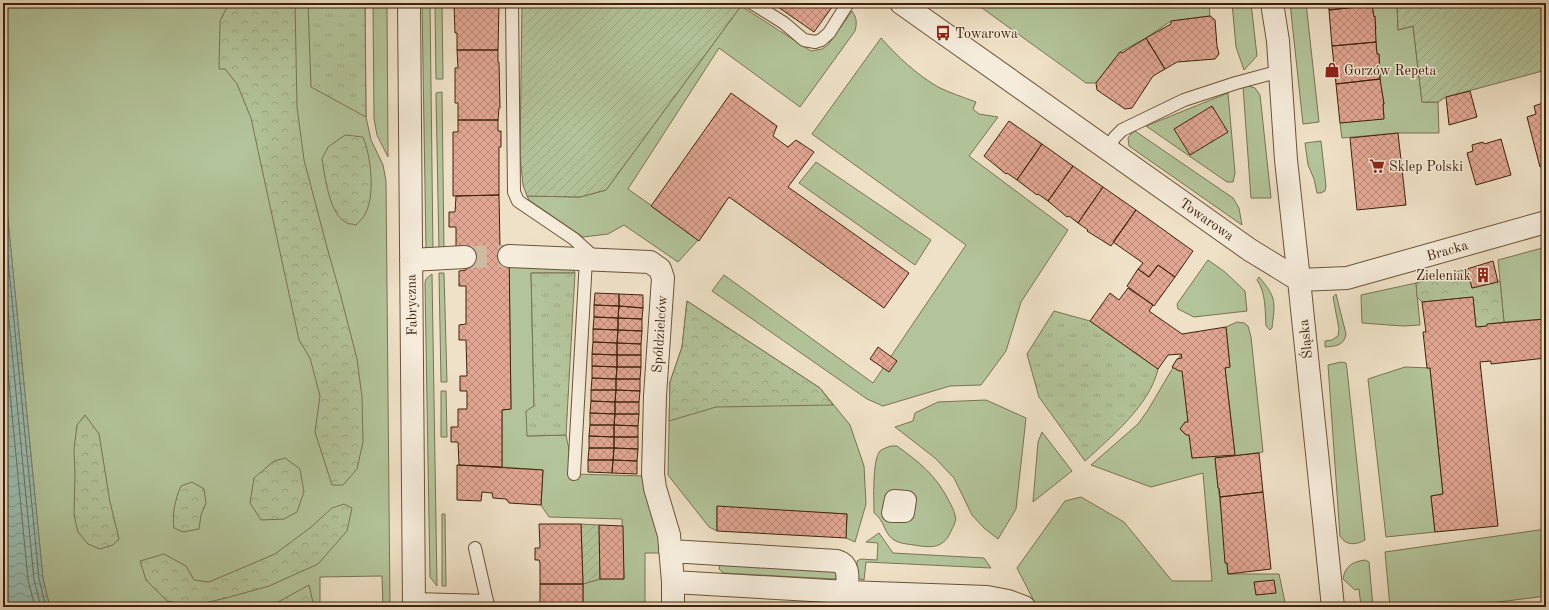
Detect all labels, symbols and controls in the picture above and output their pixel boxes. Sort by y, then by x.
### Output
bus stop icon: Towarowa [934,24,952,42]
place label: Towarowa [955,27,1018,41]
shop icon: Gorzów Repeta [1323,61,1341,79]
place label: Gorzów Repeta [1344,64,1436,78]
supermarket icon: Sklep Polski [1368,157,1386,175]
place label: Sklep Polski [1389,160,1463,174]
street label: Towarowa [1177,196,1236,244]
street label: Bracka [1425,238,1470,264]
building icon: Zieleniak [1474,266,1492,284]
place label: Zieleniak [1416,269,1471,283]
street label: Fabryczna [404,274,420,336]
street label: Spółdzielców [650,295,670,373]
street label: Śląska [1293,318,1315,360]

